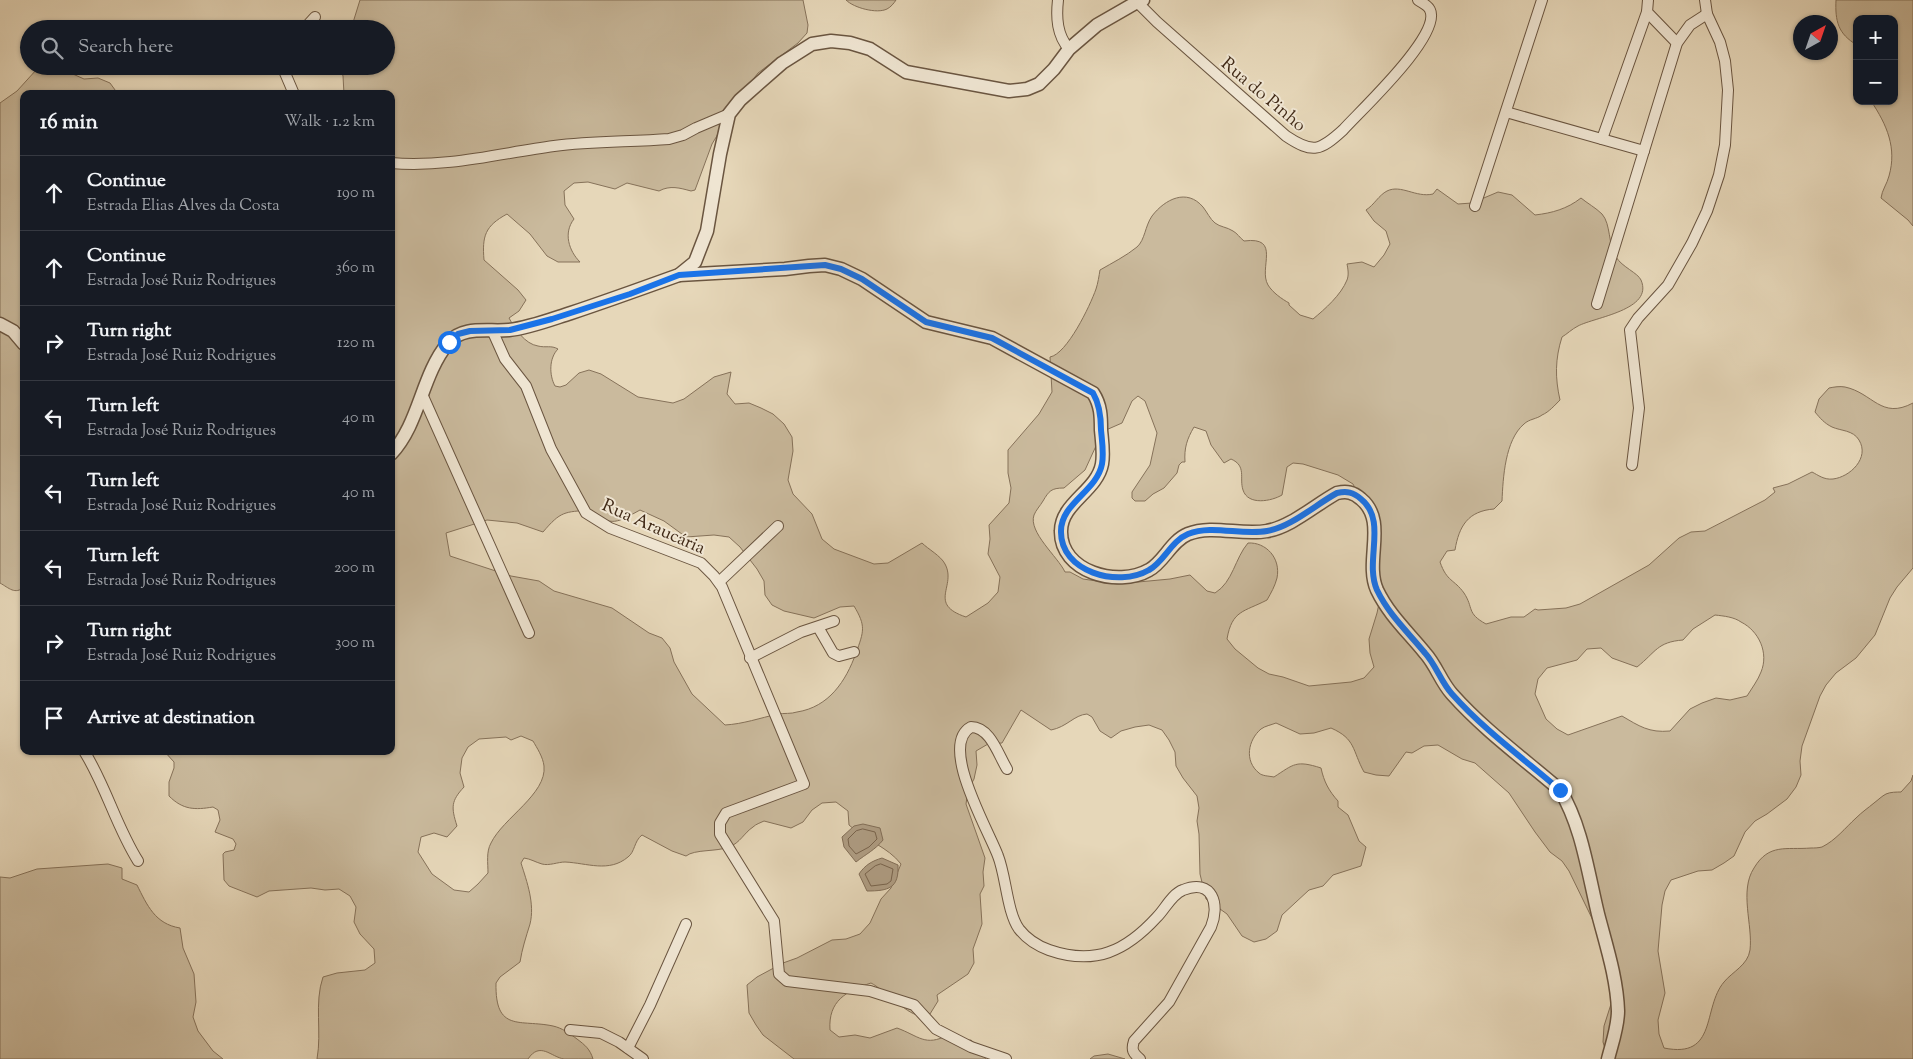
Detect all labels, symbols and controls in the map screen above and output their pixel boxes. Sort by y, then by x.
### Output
north arrow [1793,15,1838,60]
map controls [1853,15,1898,105]
button: + [1853,15,1898,60]
search box [20,20,395,75]
icon: search [38,34,66,62]
text: Search here [78,34,173,61]
street label: Rua do Pinho [1214,52,1311,139]
button: − [1853,60,1898,105]
text: 16 min [40,108,98,138]
text: Walk · 1.2 km [284,111,375,134]
text: Continue [87,168,166,195]
icon: ahead [40,179,68,207]
text: 190 m [337,182,375,205]
text: Estrada Elias Alves da Costa [87,195,280,218]
text: Continue [87,243,166,270]
icon: ahead [40,254,68,282]
text: 360 m [336,257,375,280]
text: Estrada José Ruiz Rodrigues [87,270,276,293]
text: Turn right [87,318,171,345]
icon: right [40,329,68,357]
route start [438,331,461,354]
text: 120 m [337,332,375,355]
text: Estrada José Ruiz Rodrigues [87,345,276,368]
text: Turn left [87,393,159,420]
icon: left [40,404,68,432]
text: 40 m [342,407,375,430]
text: Estrada José Ruiz Rodrigues [87,420,276,443]
text: Turn left [87,468,159,495]
icon: left [40,479,68,507]
text: 40 m [342,482,375,505]
street label: Rua Araucária [597,493,709,562]
text: Estrada José Ruiz Rodrigues [87,495,276,518]
text: Turn left [87,543,159,570]
icon: left [40,554,68,582]
text: 200 m [334,557,375,580]
text: Estrada José Ruiz Rodrigues [87,570,276,593]
text: Turn right [87,618,171,645]
icon: right [40,629,68,657]
text: 300 m [335,632,375,655]
text: Estrada José Ruiz Rodrigues [87,645,276,668]
icon: arrive [40,704,68,732]
text: Arrive at destination [87,705,255,732]
route end [1549,779,1572,802]

